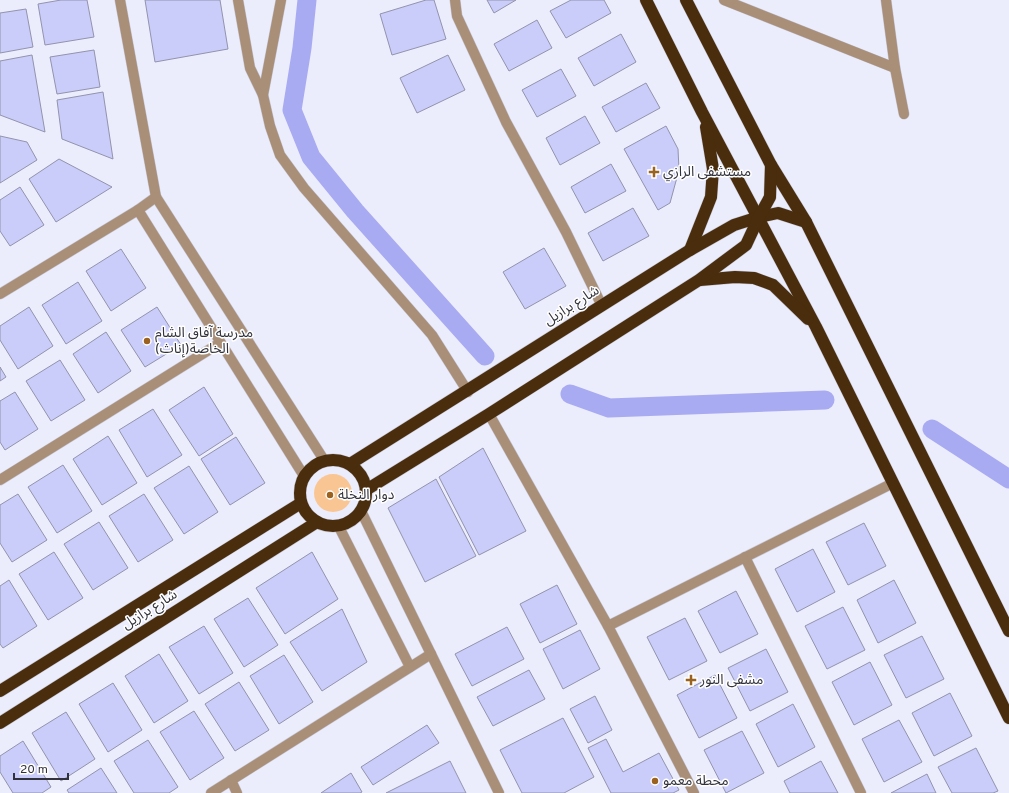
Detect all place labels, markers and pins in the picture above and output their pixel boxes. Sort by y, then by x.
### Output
place label: مستشفى الرازي [663,164,751,182]
marker: مستشفى الرازي [648,166,660,178]
place label: مدرسة آفاق الشام الخاصة(إناث) [155,325,253,358]
marker: مدرسة آفاق الشام الخاصة(إناث) [142,336,152,346]
place label: دوار النخلة [338,487,395,504]
marker: دوار النخلة [325,490,335,500]
place label: مشفى النور [699,672,763,689]
marker: مشفى النور [685,674,697,686]
place label: محطة معمو [663,773,729,790]
marker: محطة معمو [650,776,660,786]

